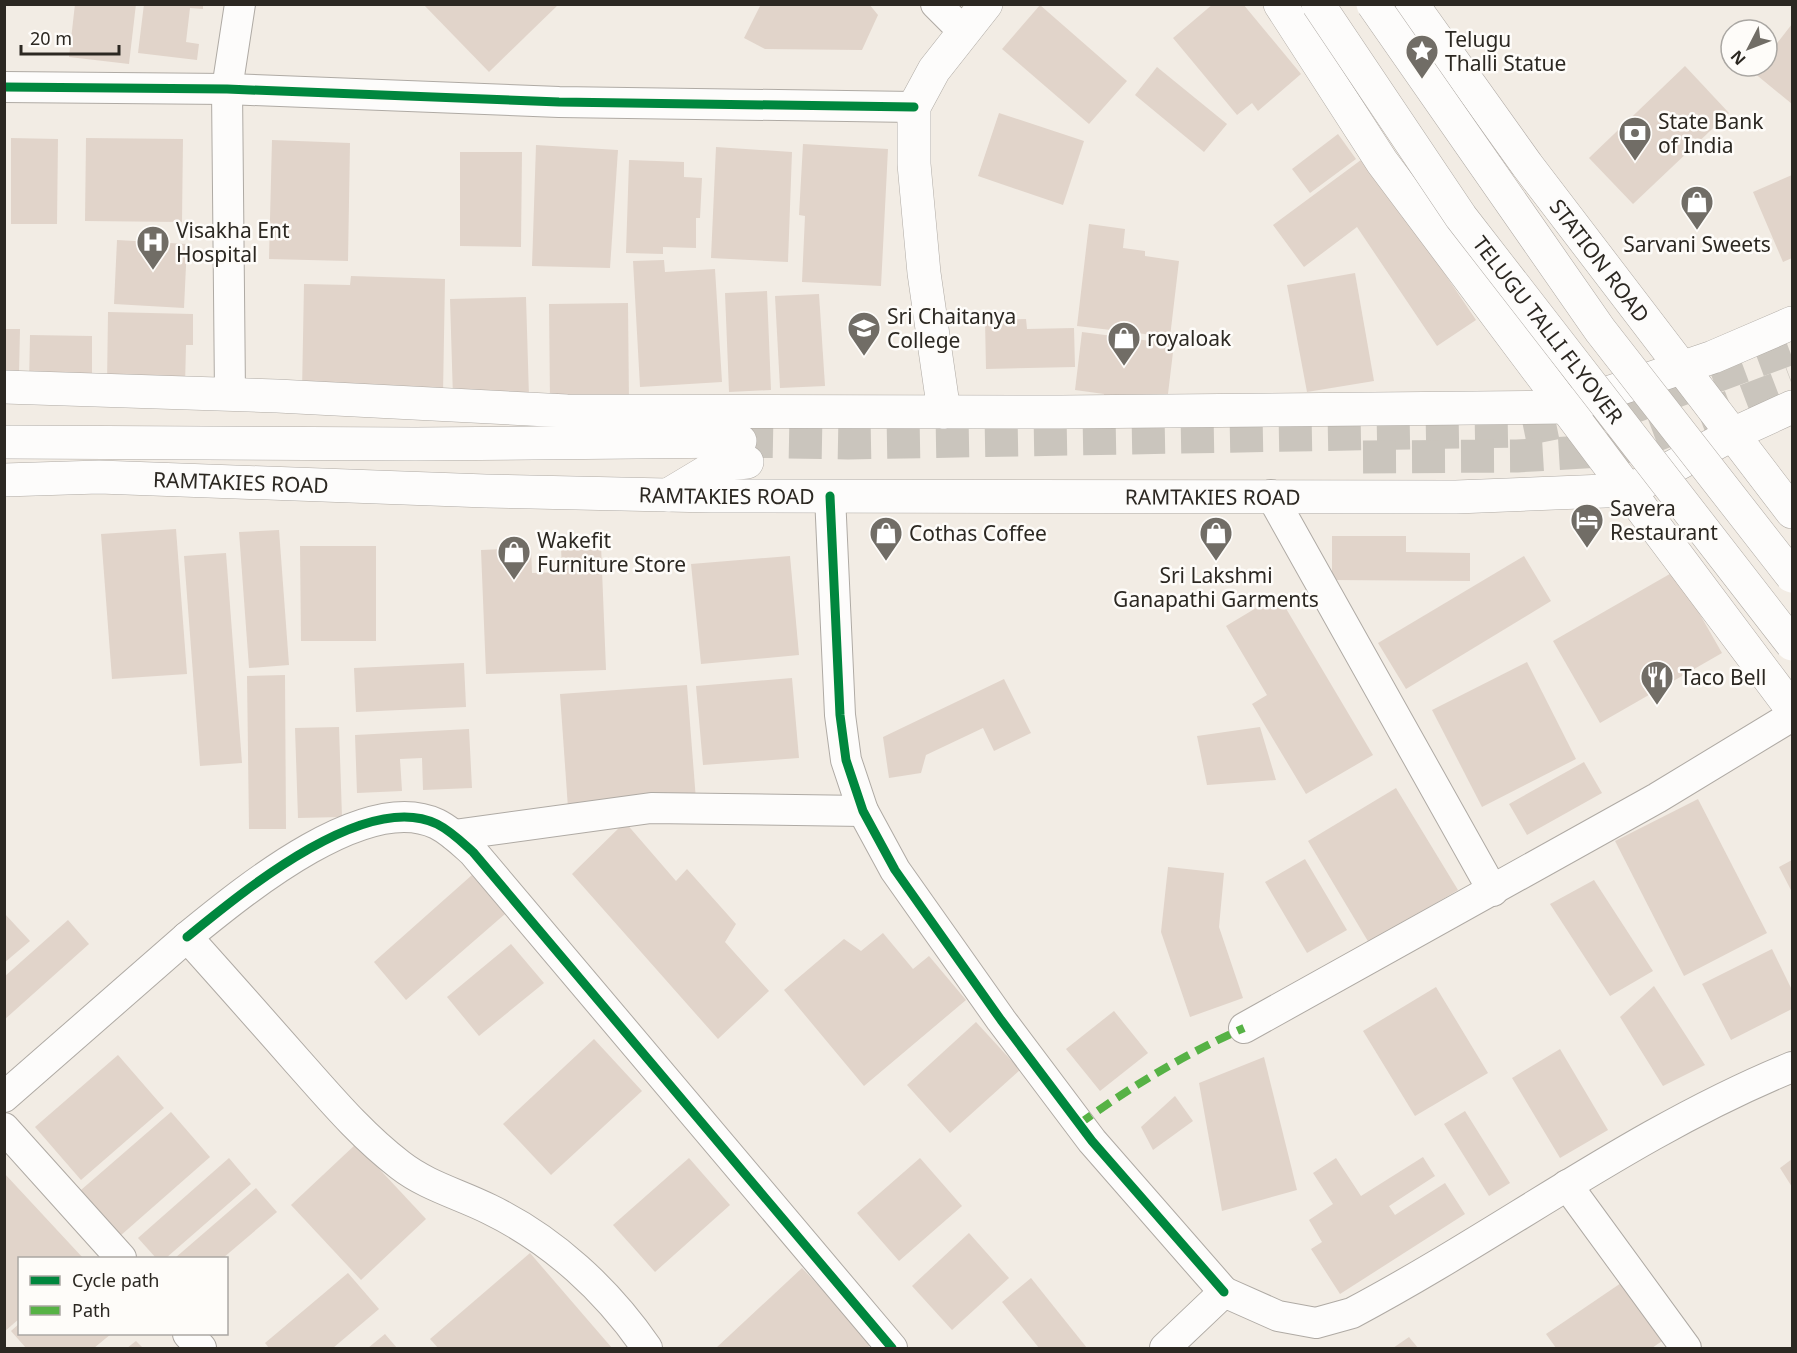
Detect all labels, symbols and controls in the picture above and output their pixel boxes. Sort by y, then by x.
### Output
scale bar [21,18,118,56]
north arrow [1719,18,1779,78]
place label: Telugu Thalli Statue [1445,25,1566,77]
text: 20 m [30,26,72,50]
place icon: Telugu Thalli Statue [1404,33,1440,80]
text: N [1725,46,1750,70]
place label: State Bank of India [1658,107,1764,159]
bank icon: State Bank of India [1617,115,1653,162]
shop icon: Sarvani Sweets [1679,184,1715,231]
street label: STATION ROAD [1544,193,1656,328]
place label: Visakha Ent Hospital [176,216,290,268]
hospital icon: Visakha Ent Hospital [135,224,171,271]
street label: TELUGU TALLI FLYOVER [1467,230,1630,429]
place label: Sarvani Sweets [1623,230,1771,258]
place label: Sri Chaitanya College [887,302,1016,354]
school or university icon: Sri Chaitanya College [846,310,882,357]
shop icon: royaloak [1106,320,1142,367]
place label: royaloak [1147,324,1232,352]
street label: RAMTAKIES ROAD [153,465,329,499]
street label: RAMTAKIES ROAD [638,480,815,510]
street label: RAMTAKIES ROAD [1125,483,1301,511]
place label: Savera Restaurant [1610,494,1718,546]
hotel icon: Savera Restaurant [1569,502,1605,549]
shop icon: Cothas Coffee [868,515,904,562]
shop icon: Sri Lakshmi Ganapathi Garments [1198,515,1234,562]
place label: Cothas Coffee [909,519,1047,547]
place label: Wakefit Furniture Store [537,526,686,578]
shop icon: Wakefit Furniture Store [496,534,532,581]
place label: Sri Lakshmi Ganapathi Garments [1113,561,1319,613]
restaurant icon: Taco Bell [1639,659,1675,706]
place label: Taco Bell [1680,663,1766,691]
legend [18,1257,228,1335]
text: Cycle path [72,1268,159,1292]
text: Path [72,1298,111,1322]

